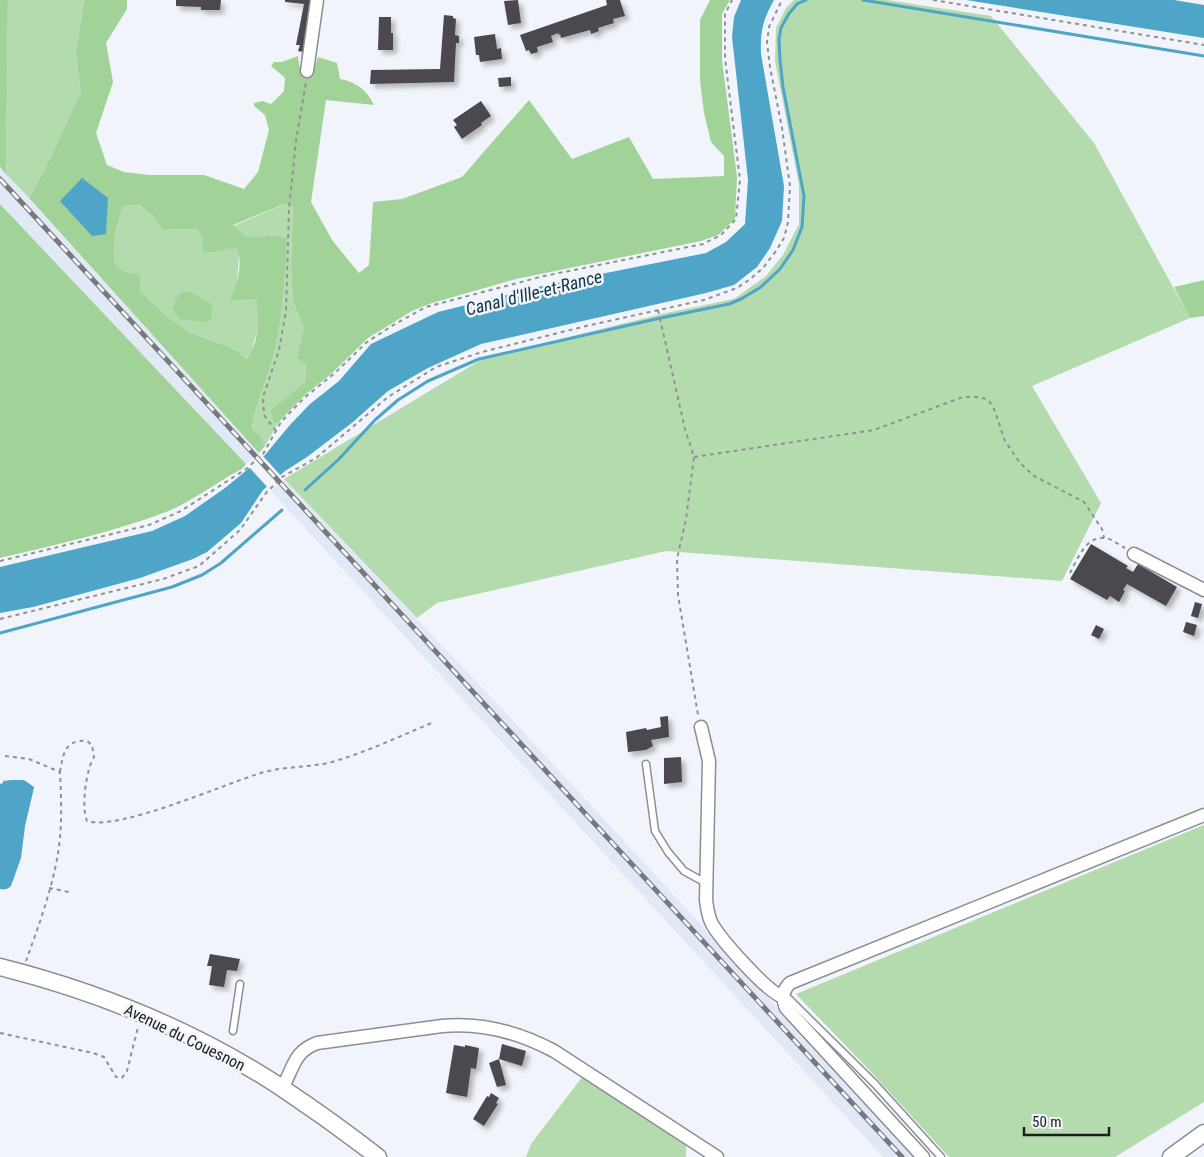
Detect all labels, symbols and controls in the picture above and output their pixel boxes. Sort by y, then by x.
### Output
water label: Canal d'Ille-et-Rance [464,265,604,320]
street label: Avenue du Couesnon [121,1000,248,1075]
scale bar [1024,1104,1109,1136]
text: 50 m [1032,1113,1062,1131]

